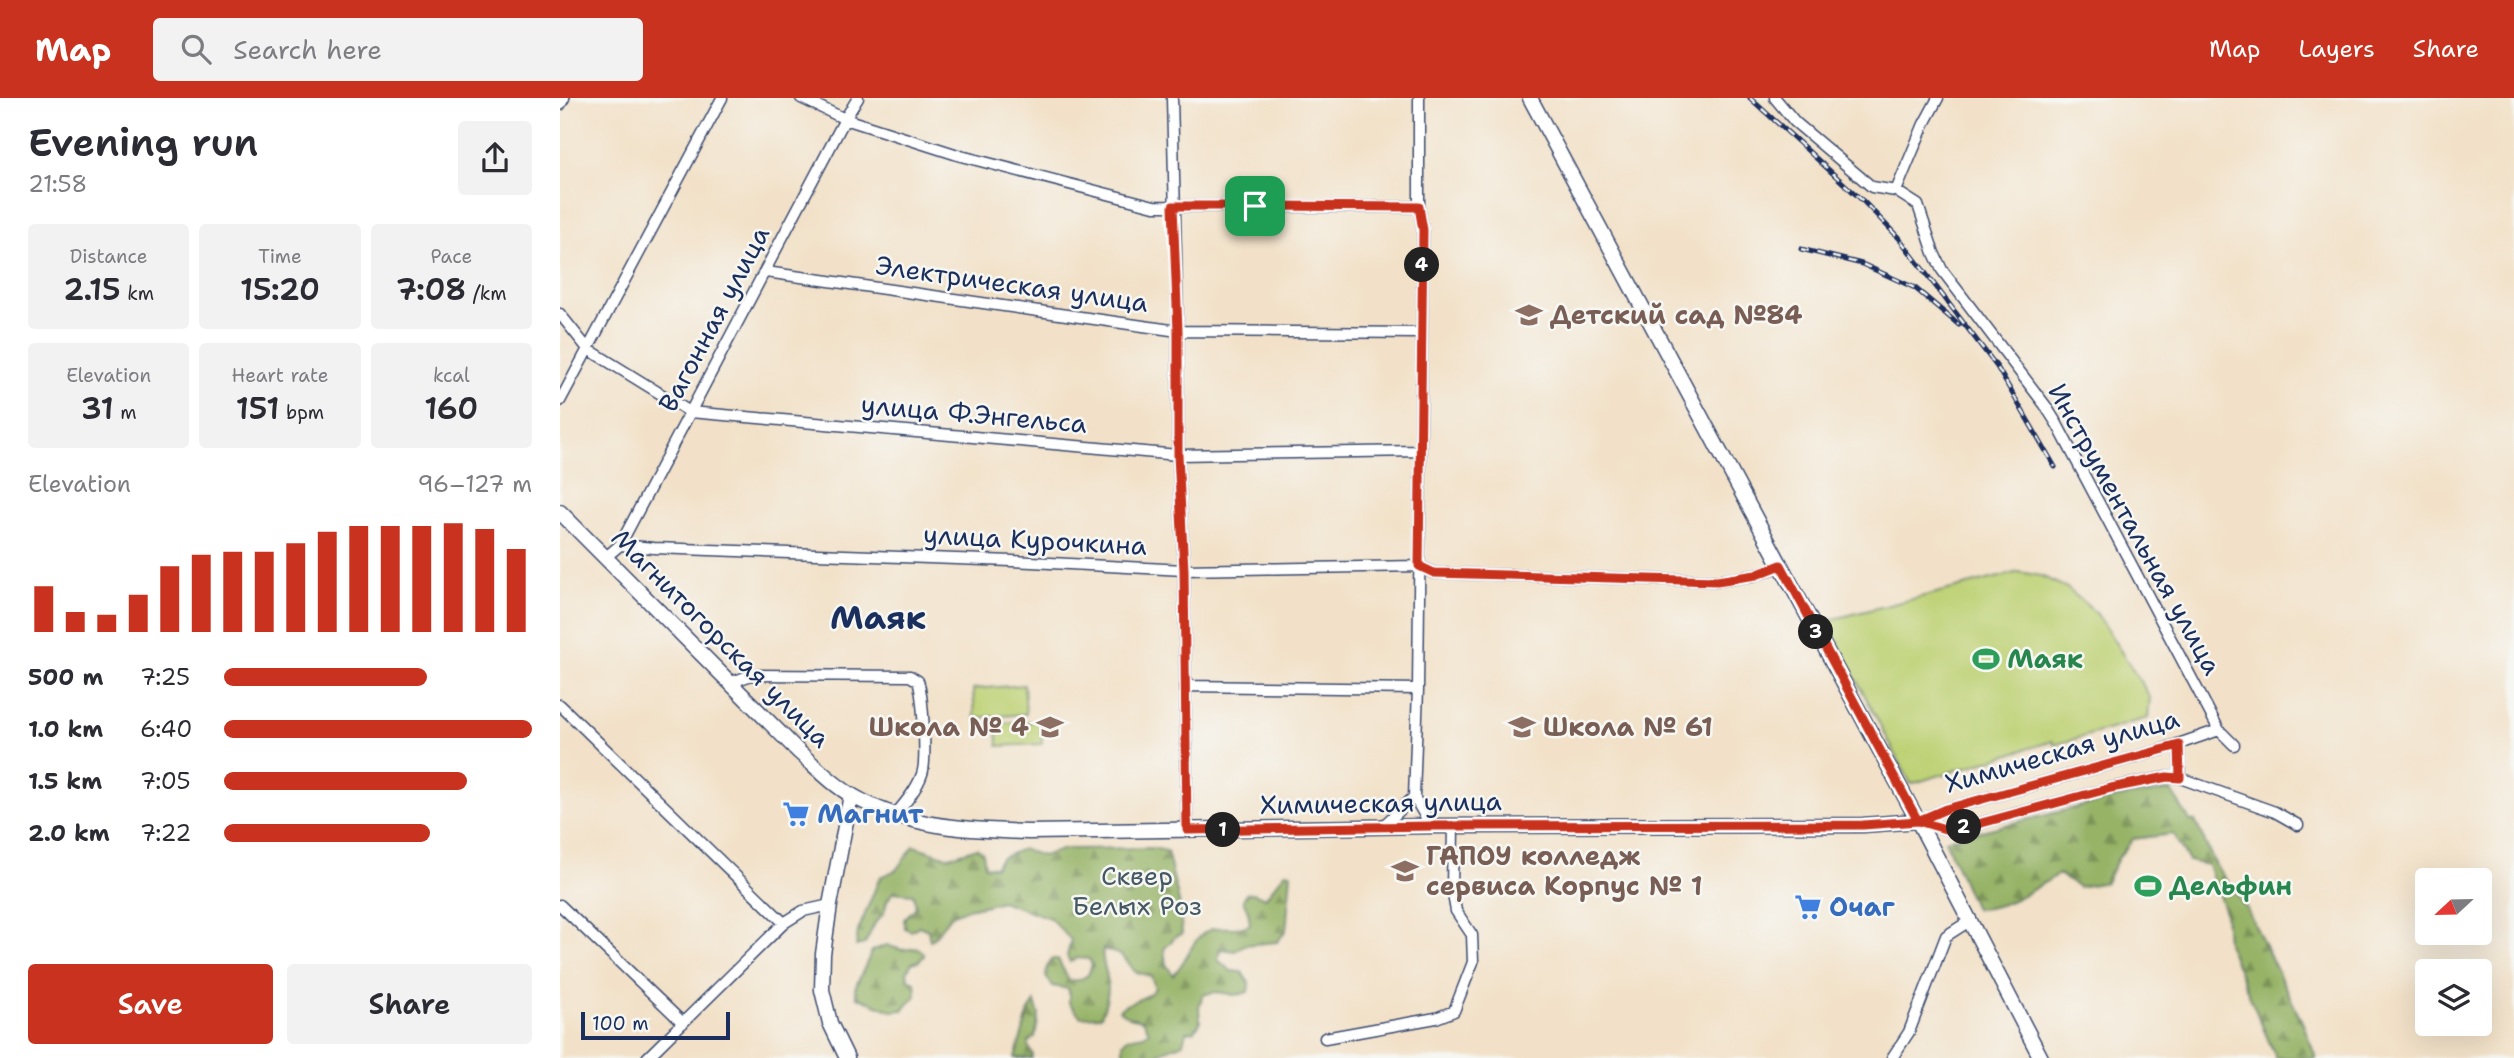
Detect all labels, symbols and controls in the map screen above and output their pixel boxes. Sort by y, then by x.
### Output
search box [153,18,643,81]
text: Map [35,27,111,72]
icon: search [177,30,215,68]
text: Search here [233,32,382,67]
text: Map [2209,33,2260,65]
text: Layers [2298,33,2375,65]
text: Share [2413,33,2479,65]
text: Evening run [28,117,258,168]
button: share [458,121,532,195]
text: 21:58 [28,169,87,199]
pin [1225,176,1285,236]
icon: arrive [1236,187,1274,225]
street label: Вагонная улица [650,220,777,418]
text: Distance [70,244,148,269]
text: Time [258,244,302,269]
text: Pace [430,244,472,269]
street label: Электрическая улица [874,247,1151,320]
pin: 4 [1404,248,1440,282]
text: 4 [1415,252,1428,277]
text: 2.15 [63,269,121,310]
text: 15:20 [240,269,320,310]
text: 7:08 [396,269,466,310]
text: km [121,281,154,306]
text: /km [466,281,507,306]
place label: Детский сад №84 [1550,297,1803,332]
school or university icon: Детский сад №84 [1514,300,1544,330]
text: Elevation [66,363,151,388]
text: Heart rate [232,363,328,388]
text: kcal [433,363,470,388]
street label: Инструментальная улица [2041,377,2230,681]
street label: улица Ф.Энгельса [860,386,1088,441]
text: 31 [81,388,114,429]
text: 151 [236,388,279,429]
text: 160 [424,388,478,429]
text: m [114,400,137,425]
text: bpm [279,400,324,425]
text: Elevation [28,469,131,499]
text: 96–127 m [418,469,532,499]
street label: улица Курочкина [922,516,1148,563]
street label: Магнитогорская улица [604,520,839,755]
district label: Маяк [830,595,926,640]
pin: 3 [1798,614,1834,650]
text: 3 [1809,619,1822,644]
place label: Маяк [2007,641,2083,676]
sports icon: Маяк [1971,644,2001,674]
text: 500 m [28,662,103,692]
text: 7:25 [140,662,190,692]
street label: Химическая улица [1941,700,2183,801]
place label: Школа № 4 [869,709,1029,744]
place label: Школа № 61 [1543,709,1713,744]
school or university icon: Школа № 4 [1035,712,1065,742]
school or university icon: Школа № 61 [1507,712,1537,742]
text: 1.0 km [28,714,103,744]
text: 6:40 [140,714,192,744]
text: 1.5 km [28,766,102,796]
text: 7:05 [140,766,191,796]
street label: Химическая улица [1260,783,1502,822]
place label: Магнит [817,796,924,831]
supermarket icon: Магнит [781,799,811,829]
pin: 2 [1946,810,1982,844]
pin: 1 [1206,812,1240,848]
text: 2 [1957,814,1970,839]
text: 1 [1218,817,1227,842]
text: 2.0 km [28,818,110,848]
text: 7:22 [140,818,191,848]
place label: ГАПОУ колледж сервиса Корпус № 1 [1426,838,1703,903]
school or university icon: ГАПОУ колледж сервиса Корпус № 1 [1390,856,1420,886]
park label: Сквер Белых Роз [1072,858,1202,923]
place label: Дельфин [2169,868,2292,903]
north arrow [2415,868,2492,945]
map controls [2415,868,2492,1036]
sports icon: Дельфин [2133,871,2163,901]
place label: Очаг [1829,889,1896,924]
supermarket icon: Очаг [1793,892,1823,922]
button: layers [2415,959,2492,1036]
button: Save [28,964,273,1044]
button: Share [287,964,532,1044]
scale bar [581,1009,730,1041]
text: 100 m [592,1011,649,1036]

